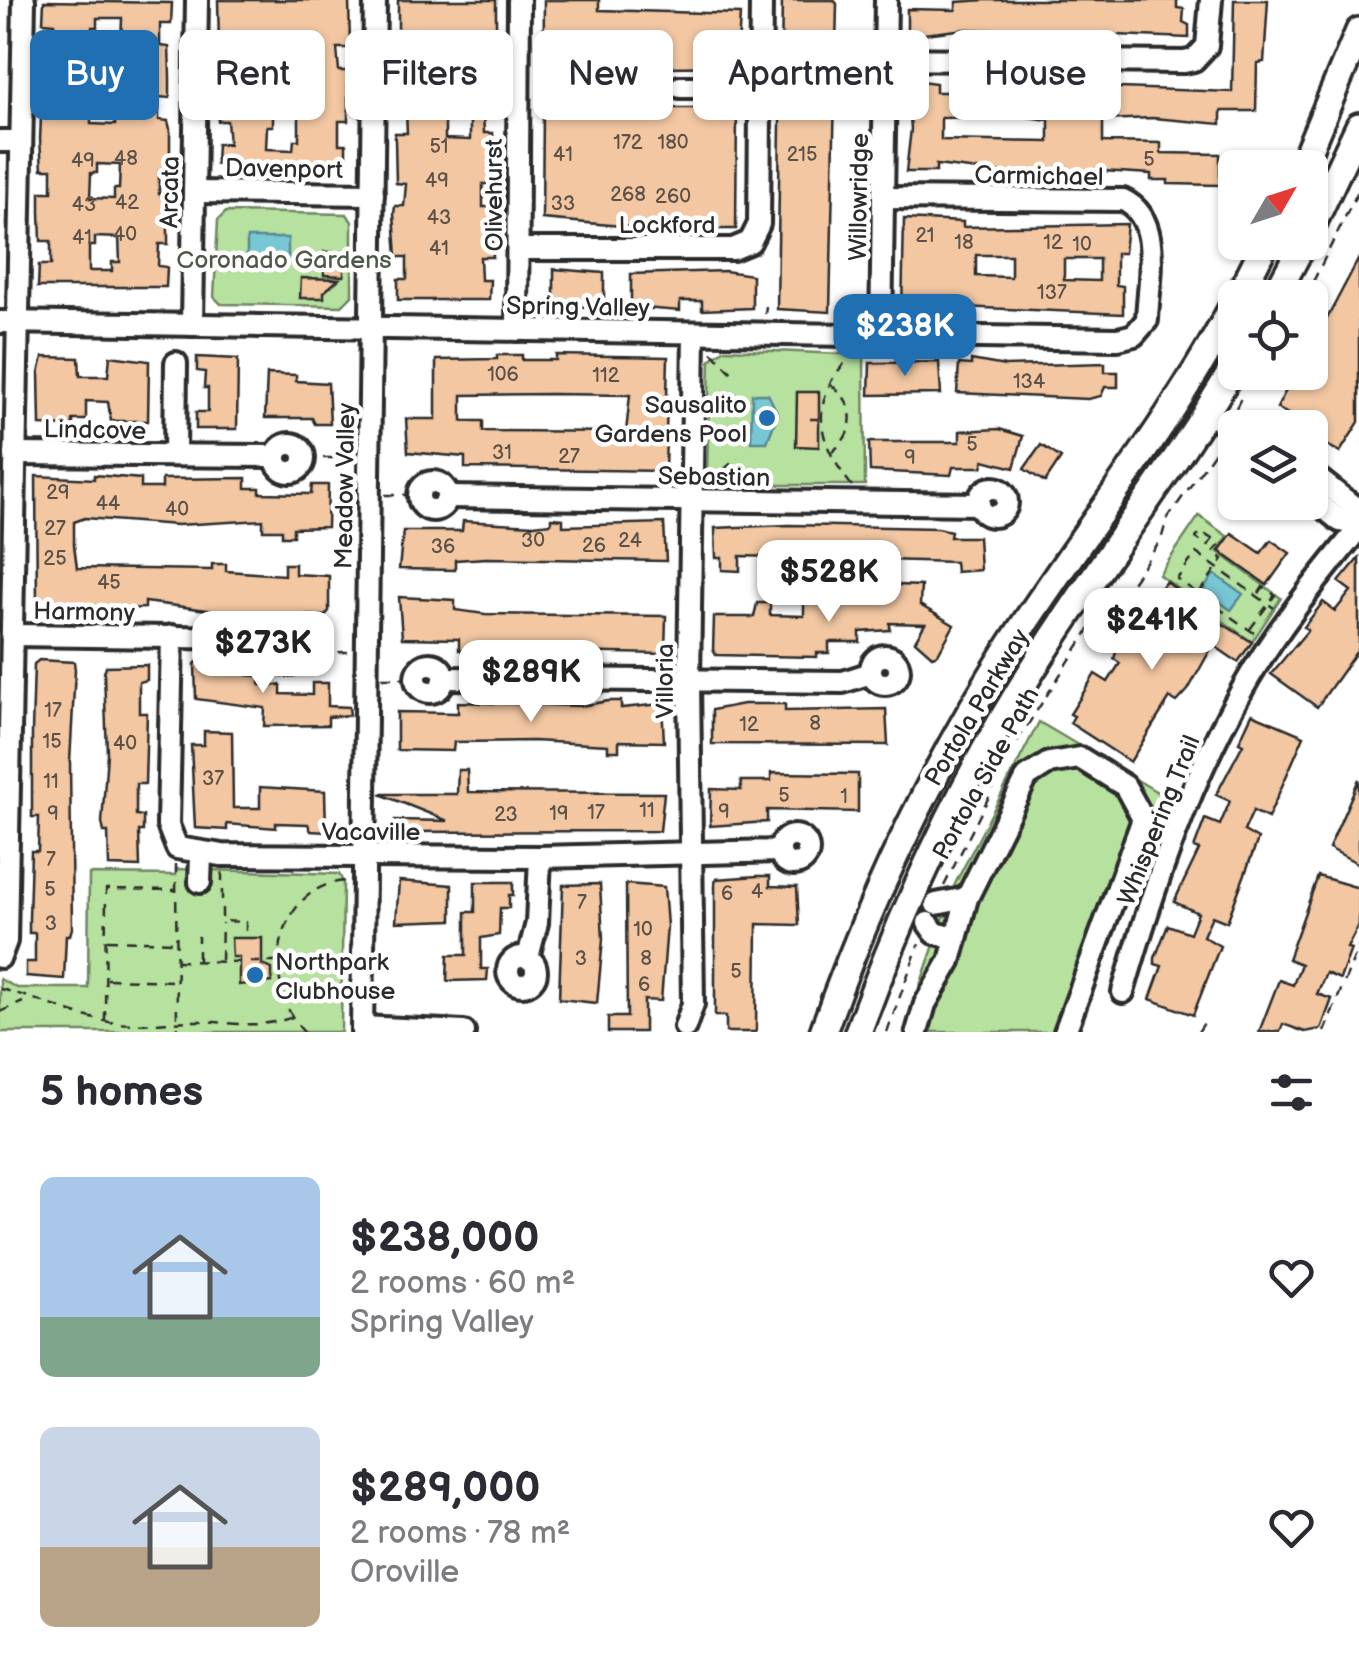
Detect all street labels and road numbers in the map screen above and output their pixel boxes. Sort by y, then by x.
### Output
street label: Willowridge [843,133,876,261]
street label: Olivehurst [479,138,510,251]
street label: Davenport [225,153,344,186]
street label: Arcata [154,156,187,228]
street label: Carmichael [974,160,1104,193]
street label: Lockford [618,210,716,241]
street label: Spring Valley [506,291,651,324]
street label: Meadow Valley [329,402,362,569]
street label: Lindcove [43,414,147,447]
street label: Sebastian [658,461,770,494]
street label: Harmony [33,596,136,629]
street label: Portola Parkway [918,623,1037,792]
street label: Villoria [650,643,681,719]
street label: Portola Side Path [926,682,1047,865]
street label: Whispering Trail [1111,731,1208,910]
street label: Vacaville [322,817,421,848]

